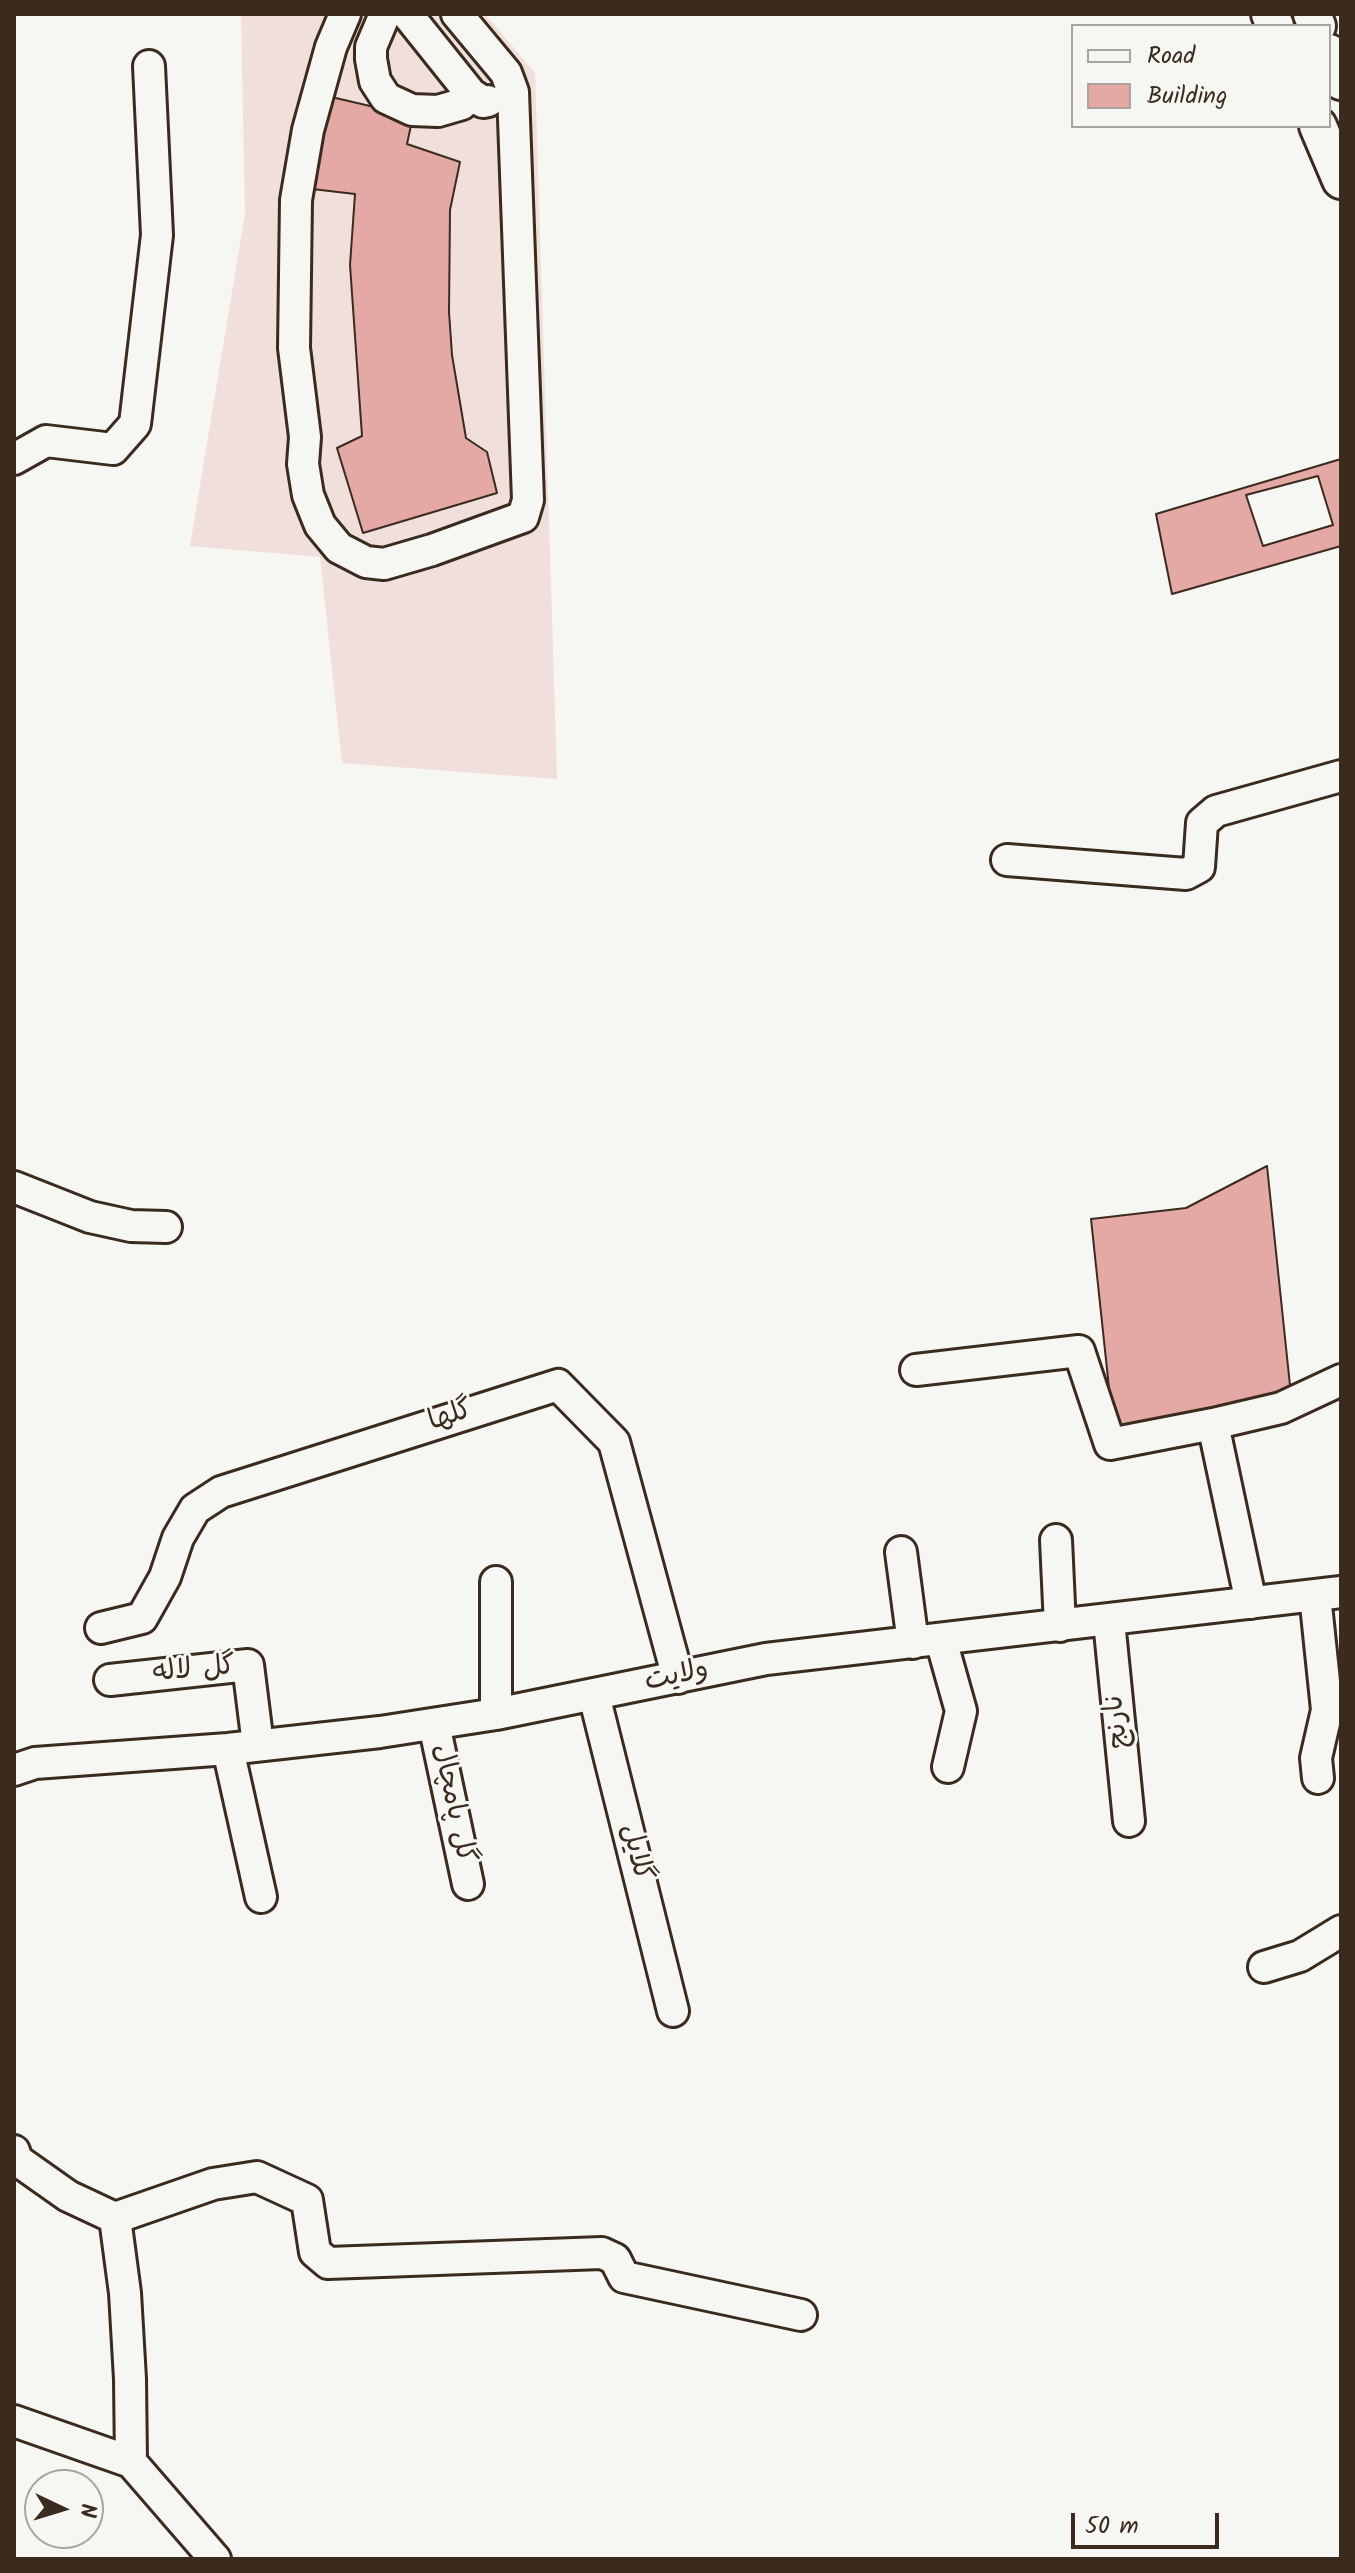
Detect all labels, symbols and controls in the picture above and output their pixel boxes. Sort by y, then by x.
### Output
legend [1071,24,1331,128]
text: Road [1147,37,1195,76]
text: Building [1147,77,1227,116]
street label: گلها [425,1395,477,1441]
street label: گل لاله [151,1652,237,1692]
street label: ولایت [642,1655,712,1701]
street label: نارنج [1099,1692,1139,1750]
street label: گل پامچال [422,1742,480,1866]
street label: گلایل [611,1821,657,1885]
north arrow [24,2469,104,2549]
scale bar [1075,2497,1223,2547]
text: N [69,2502,104,2519]
text: 50 m [1085,2507,1139,2546]

